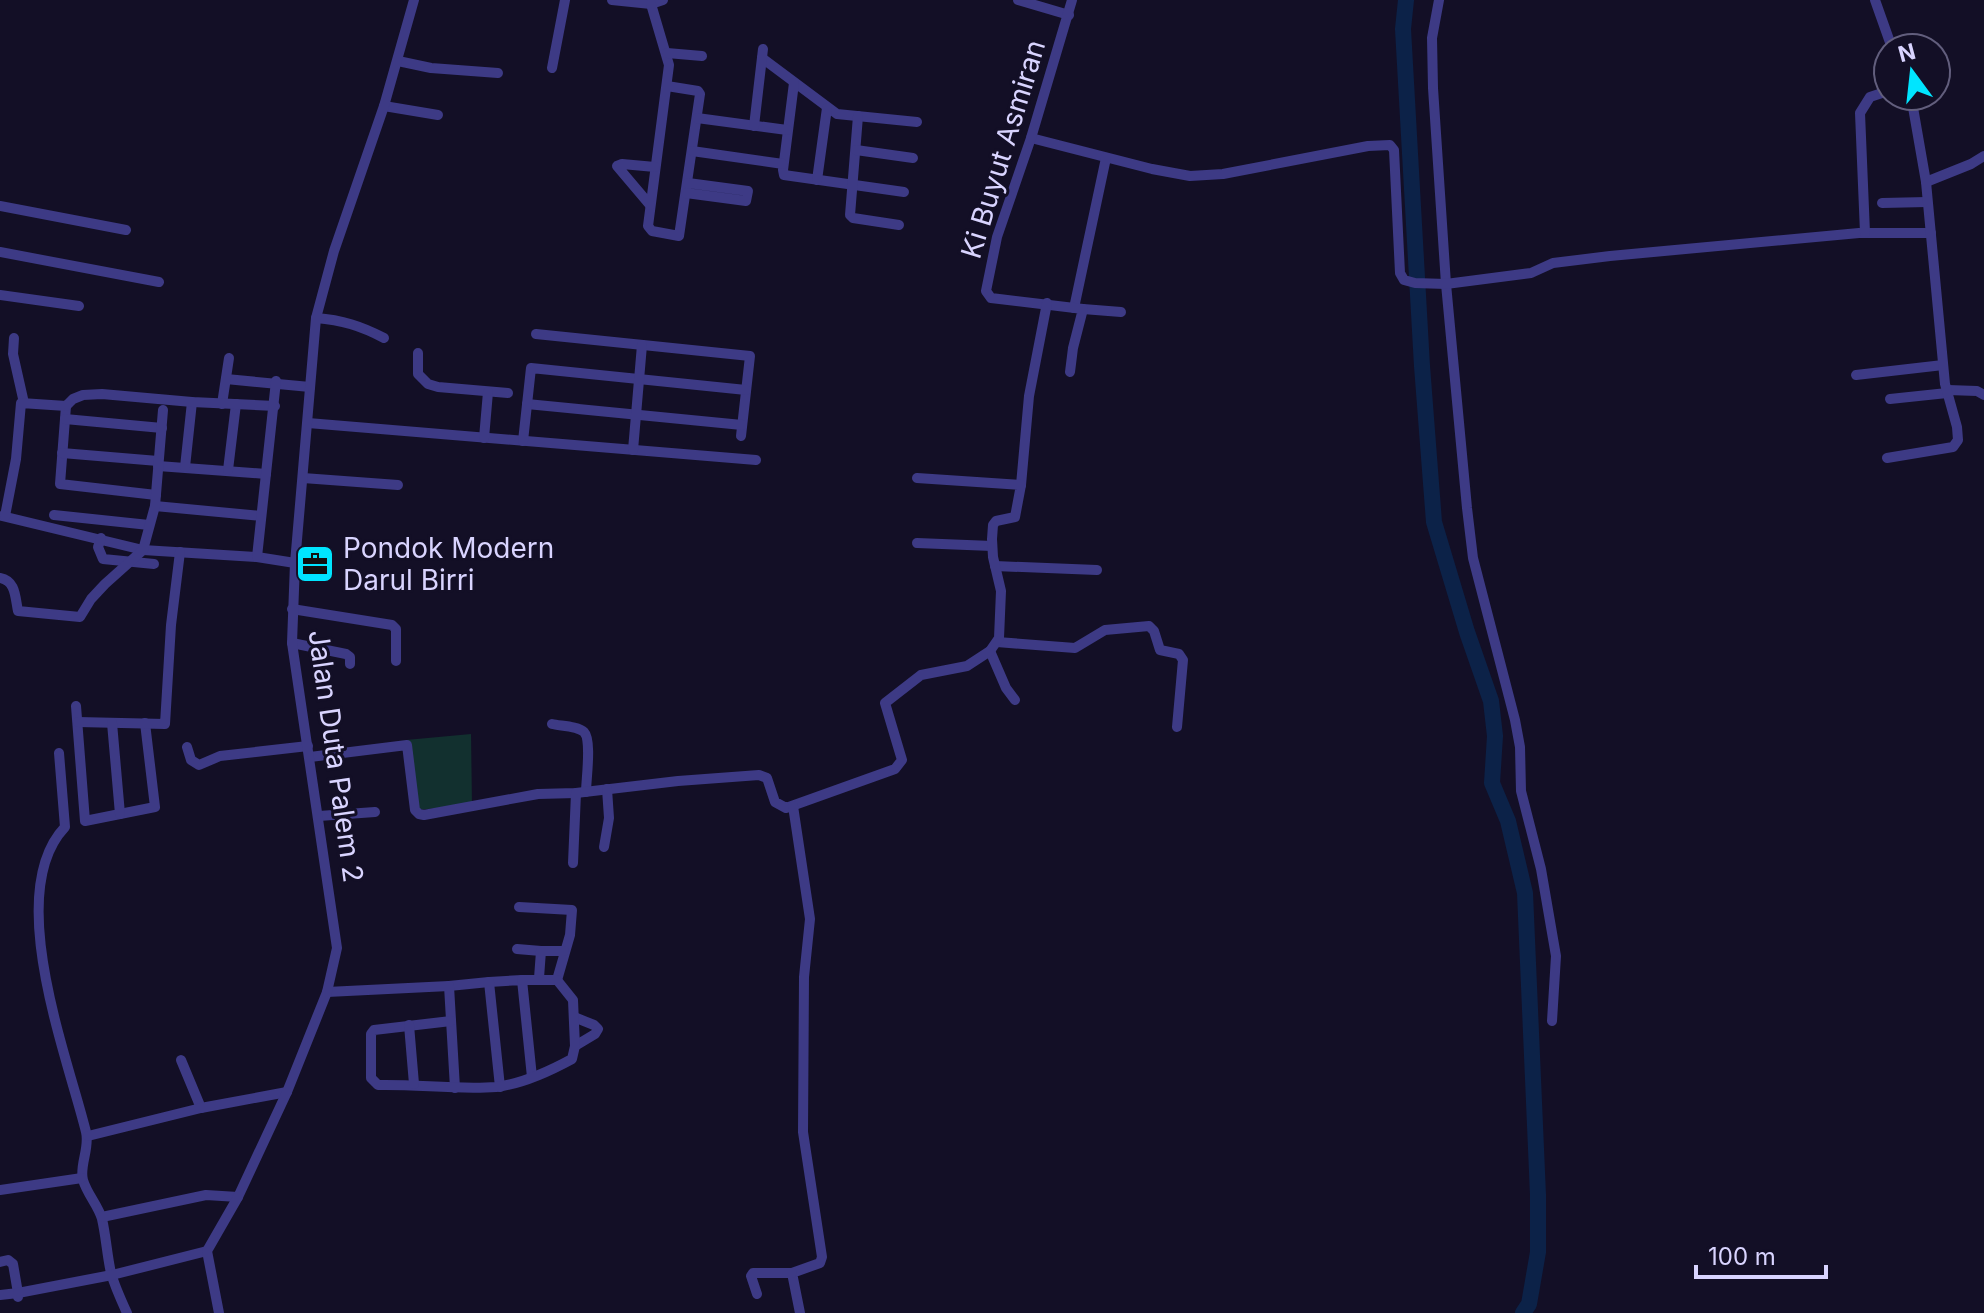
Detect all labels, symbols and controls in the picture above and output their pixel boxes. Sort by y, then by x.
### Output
north arrow [1872,32,1952,112]
street label: Ki Buyut Asmiran [954,36,1052,262]
text: N [1895,38,1918,67]
place label: Pondok Modern Darul Birri [343,531,554,597]
office icon: Pondok Modern Darul Birri [294,543,336,585]
street label: Jalan Duta Palem 2 [301,628,371,884]
scale bar [1696,1229,1826,1279]
text: 100 m [1708,1242,1776,1271]

